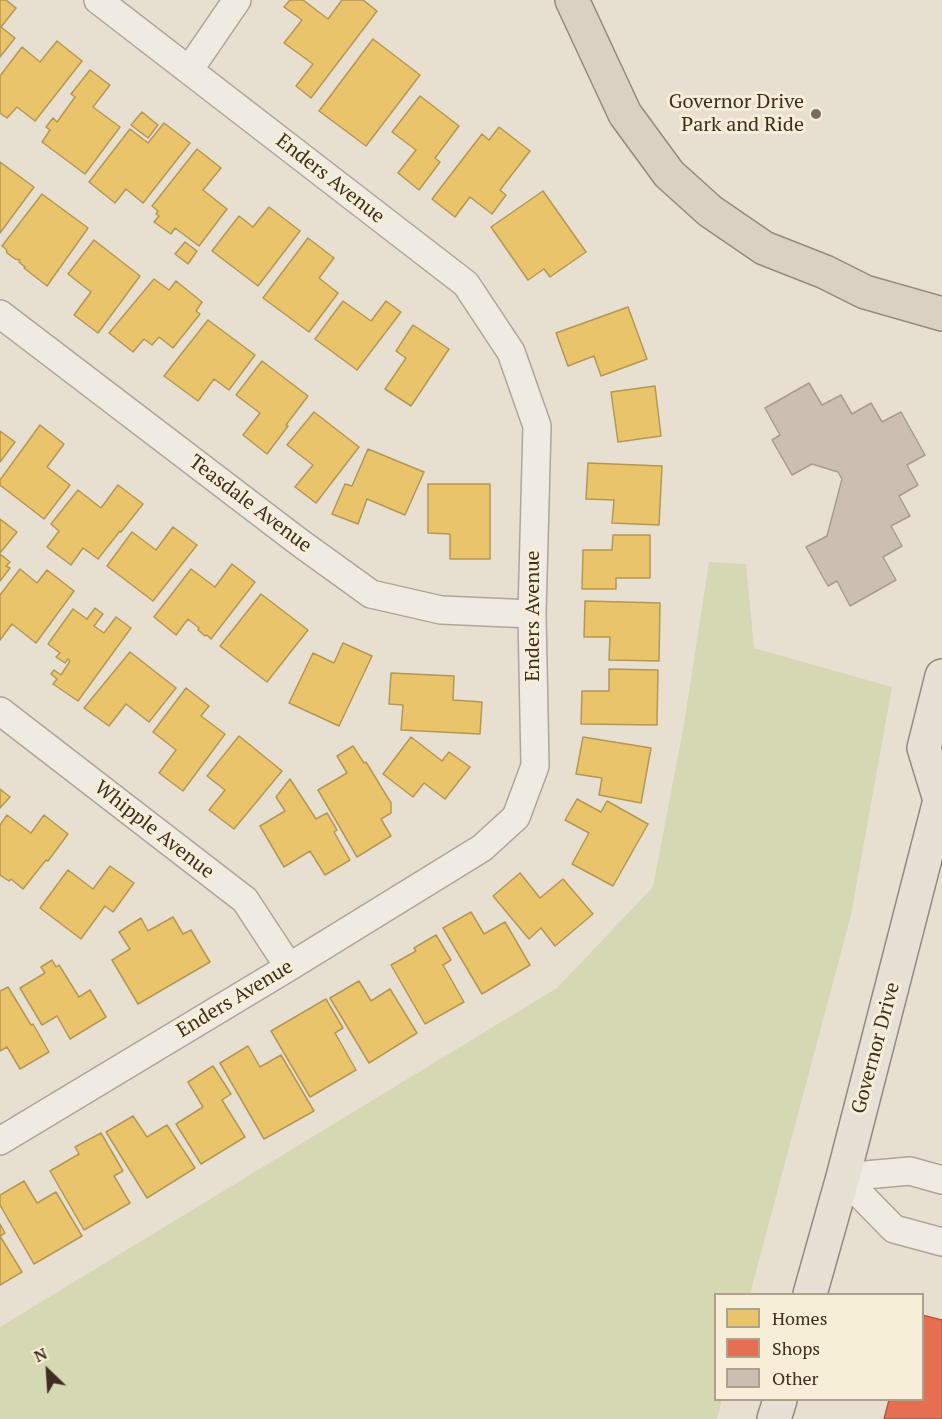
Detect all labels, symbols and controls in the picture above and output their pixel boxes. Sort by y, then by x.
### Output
place label: Governor Drive Park and Ride [669,90,804,137]
marker: Governor Drive Park and Ride [809,107,823,121]
street label: Enders Avenue [271,129,389,229]
street label: Teasdale Avenue [184,450,316,558]
street label: Enders Avenue [521,550,545,682]
street label: Whipple Avenue [89,776,219,884]
street label: Enders Avenue [173,955,297,1043]
street label: Governor Drive [847,980,905,1116]
legend [714,1293,924,1401]
text: Homes [772,1306,827,1330]
text: Shops [772,1336,820,1360]
north arrow [18,1341,78,1401]
text: N [30,1342,51,1367]
text: Other [772,1366,819,1390]

